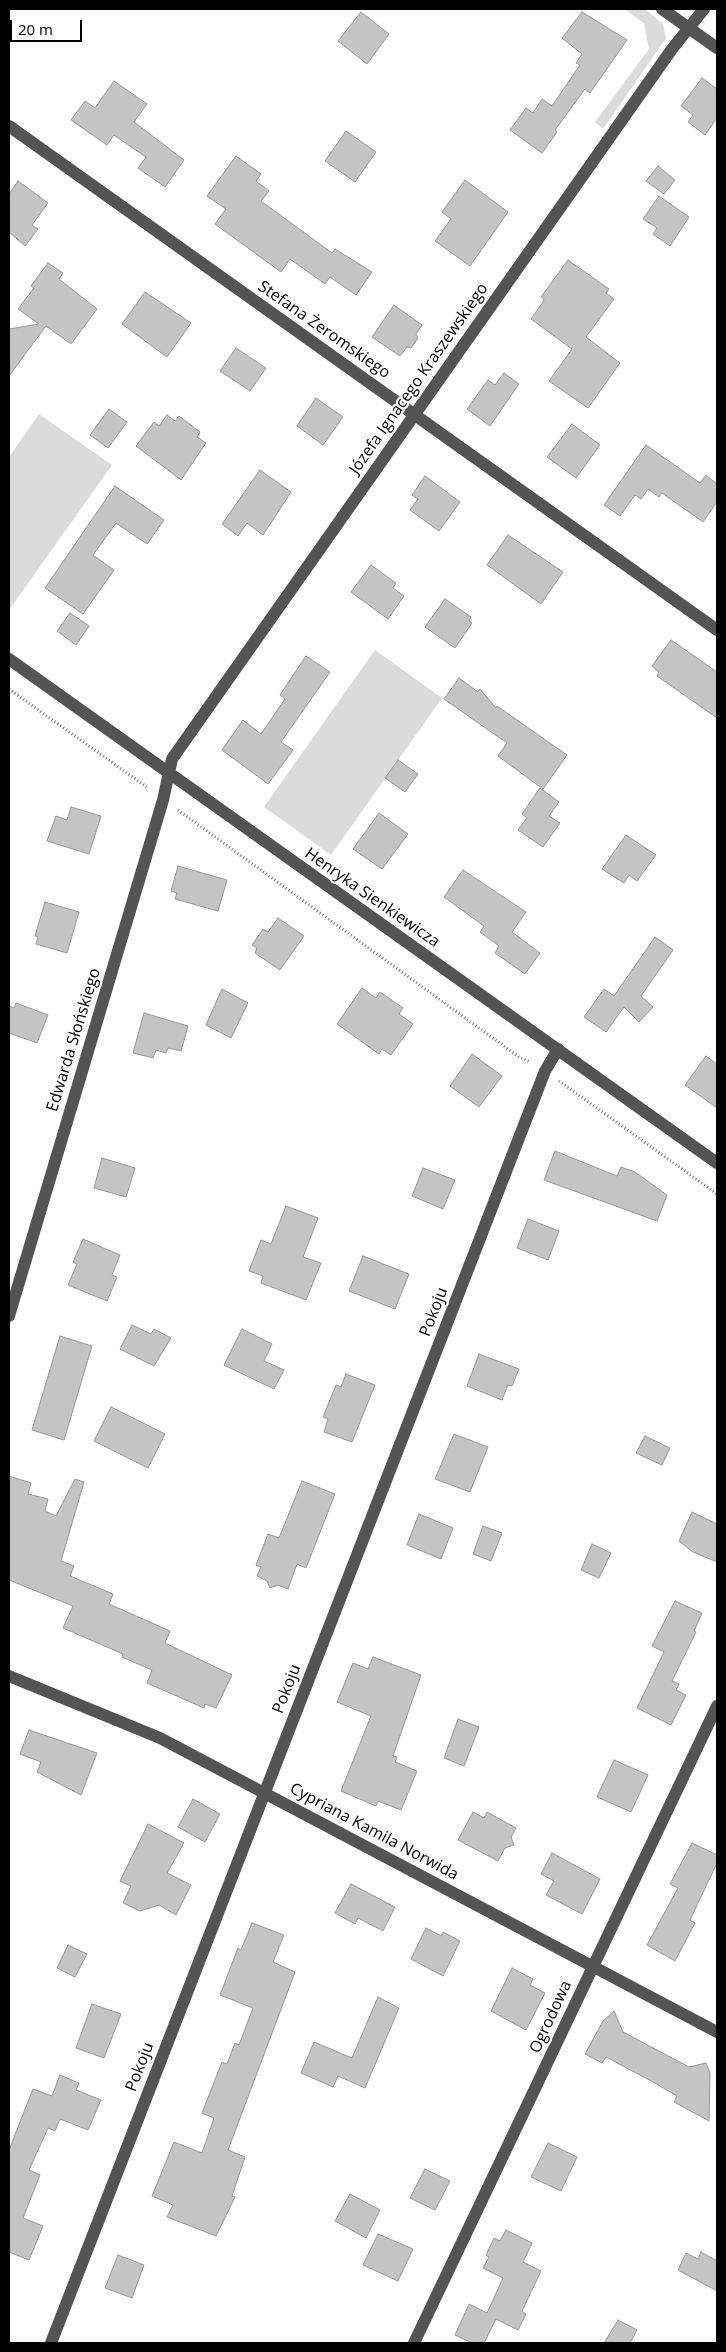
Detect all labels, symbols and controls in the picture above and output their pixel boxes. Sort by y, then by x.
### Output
scale bar [12,10,85,42]
text: 20 m [18,19,53,39]
street label: Stefana Żeromskiego [254,277,394,383]
street label: Józefa Ignacego Kraszewskiego [345,280,493,478]
street label: Henryka Sienkiewicza [301,844,443,952]
street label: Edwarda Słońskiego [43,966,105,1114]
street label: Pokoju [416,1285,452,1339]
street label: Pokoju [269,1662,305,1716]
street label: Cypriana Kamila Norwida [286,1779,462,1885]
street label: Ogrodowa [526,1978,576,2056]
street label: Pokoju [122,2040,158,2094]

